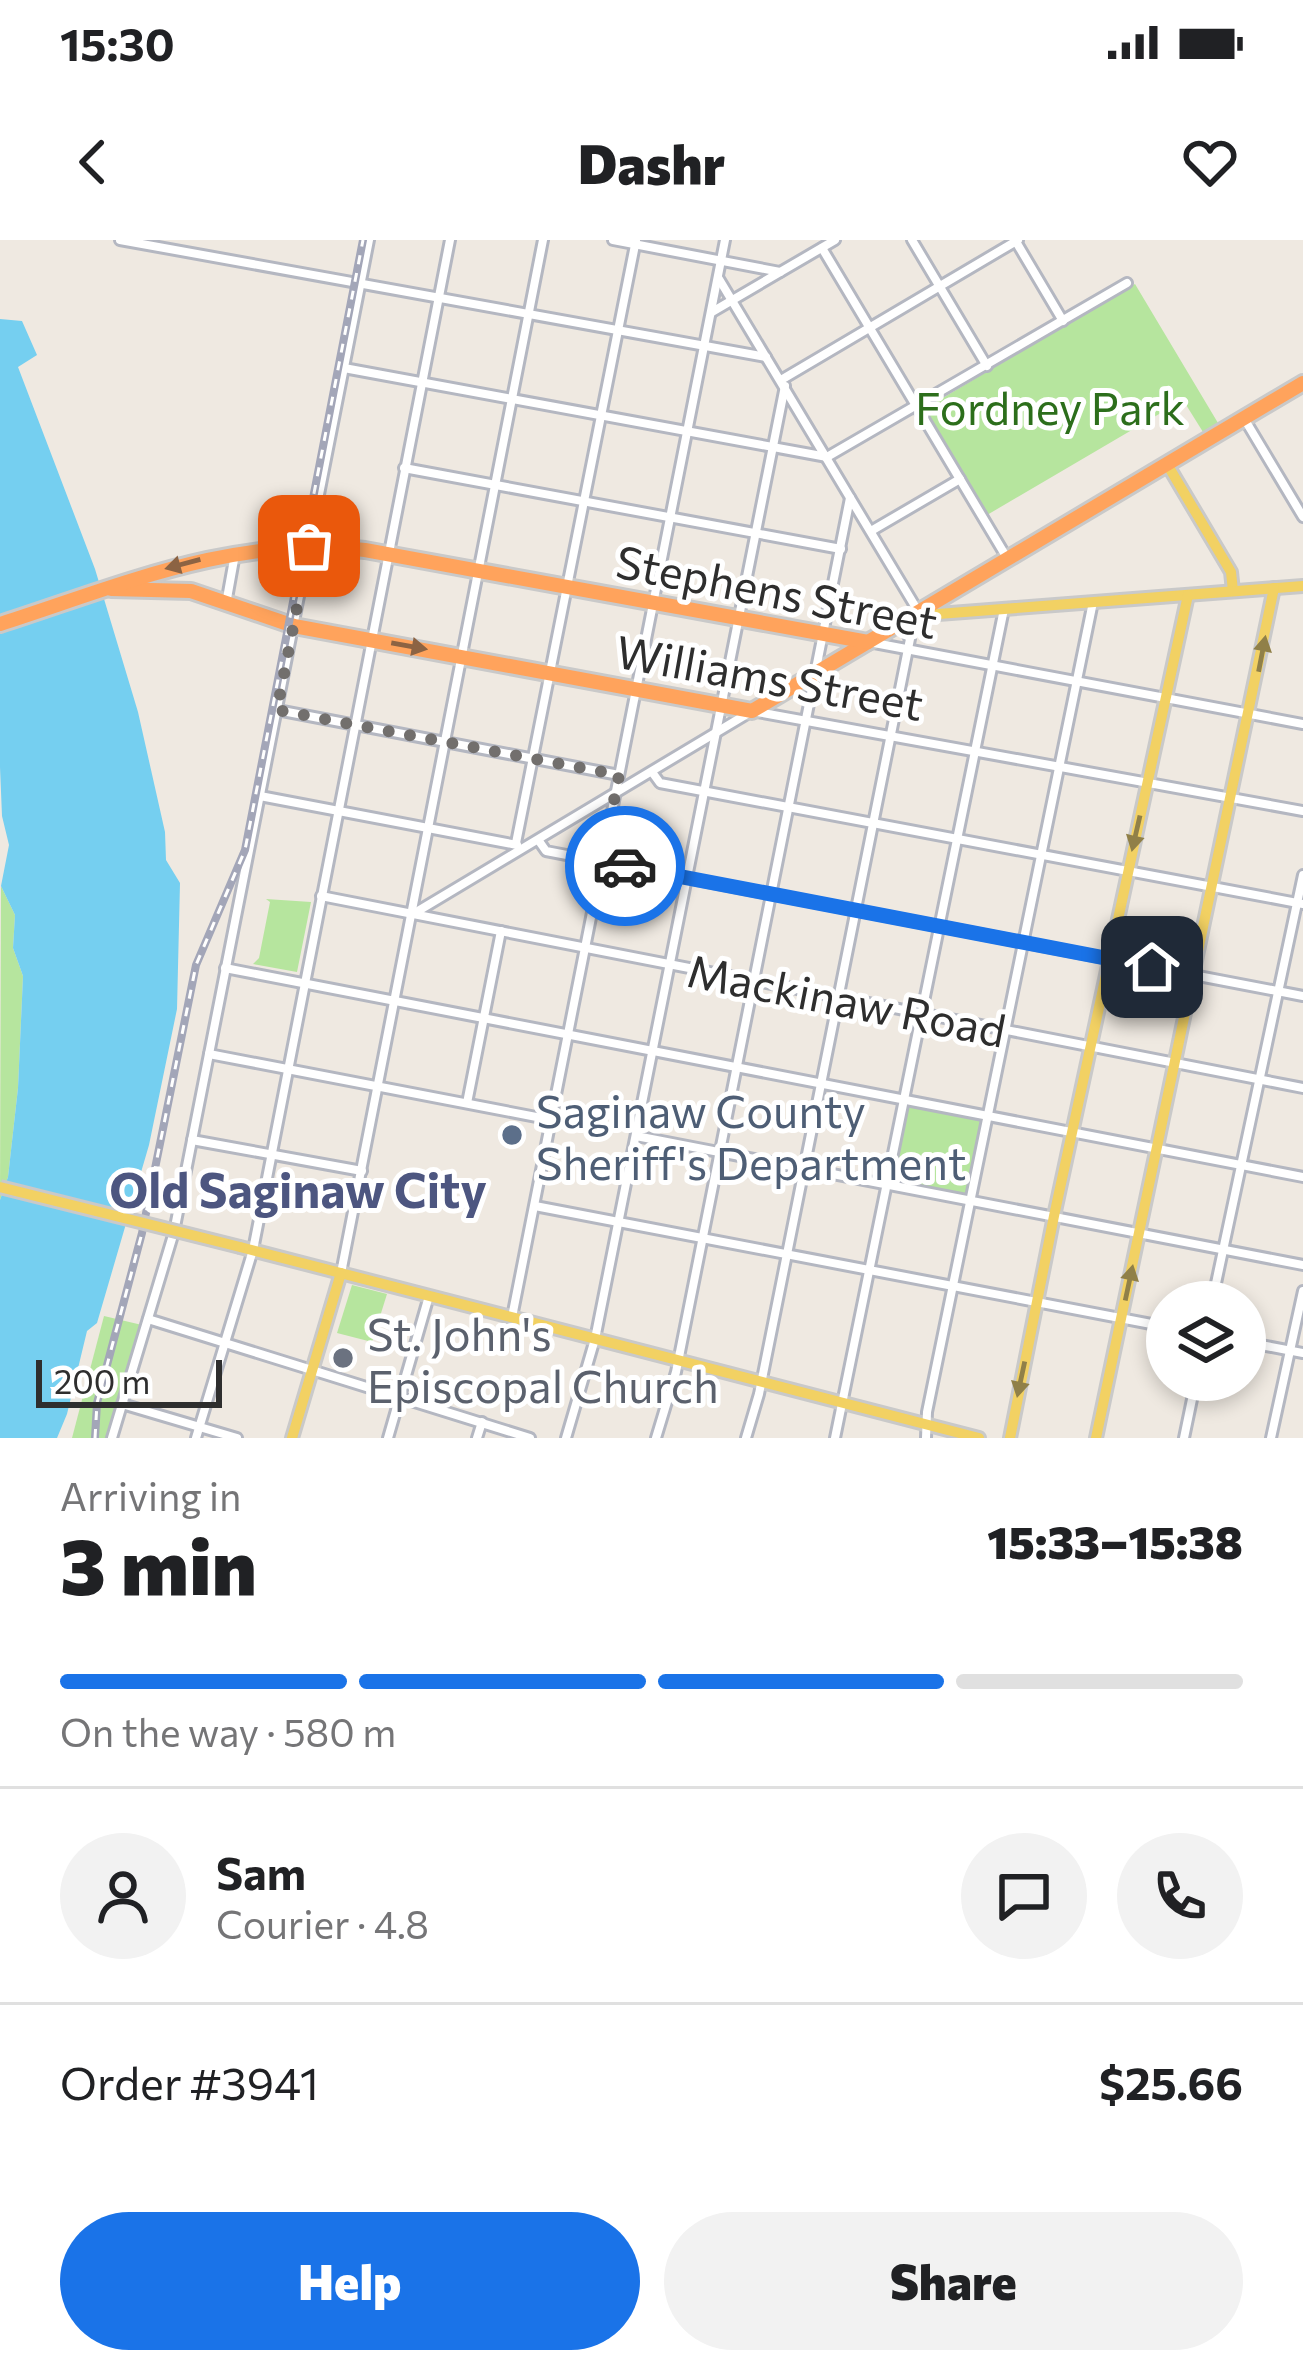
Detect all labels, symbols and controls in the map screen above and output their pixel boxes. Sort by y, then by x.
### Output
text: 15:30 [60,15,175,70]
icon: back [60,129,126,195]
text: Dashr [578,129,725,195]
icon: heart [1177,129,1243,195]
park label: Fordney Park [915,379,1185,434]
pin [258,495,360,597]
icon: bag [276,513,342,579]
street label: Stephens Street [612,532,942,648]
one-way arrow [164,555,201,574]
street label: Williams Street [612,622,928,730]
one-way arrow [1253,635,1272,673]
one-way arrow [391,637,428,656]
courier [565,806,685,926]
one-way arrow [1126,814,1145,852]
icon: car [592,833,658,899]
pin [1101,916,1203,1018]
icon: home [1119,934,1185,1000]
street label: Mackinaw Road [683,941,1011,1057]
place label: Saginaw County Sheriff's Department [536,1082,967,1189]
marker: Saginaw County Sheriff's Department [499,1122,525,1148]
district label: Old Saginaw City [109,1159,487,1218]
one-way arrow [1120,1263,1139,1301]
map controls [1146,1281,1266,1401]
button: layers [1146,1281,1266,1401]
place label: St. John's Episcopal Church [367,1305,719,1412]
marker: St. John's Episcopal Church [330,1345,356,1371]
scale bar [36,1354,222,1407]
text: 200 m [54,1360,150,1401]
one-way arrow [1011,1360,1030,1398]
text: Arriving in [60,1471,241,1519]
text: 15:33–15:38 [987,1513,1243,1568]
text: 3 min [60,1516,257,1611]
text: On the way · 580 m [60,1707,396,1755]
button: person [60,1833,186,1959]
button: chat [961,1833,1087,1959]
button: phone [1117,1833,1243,1959]
text: Sam [216,1844,306,1899]
text: Courier · 4.8 [216,1899,429,1947]
text: Order #3941 [60,2054,319,2109]
text: $25.66 [1099,2054,1243,2109]
button: Help [60,2212,640,2350]
button: Share [664,2212,1243,2350]

